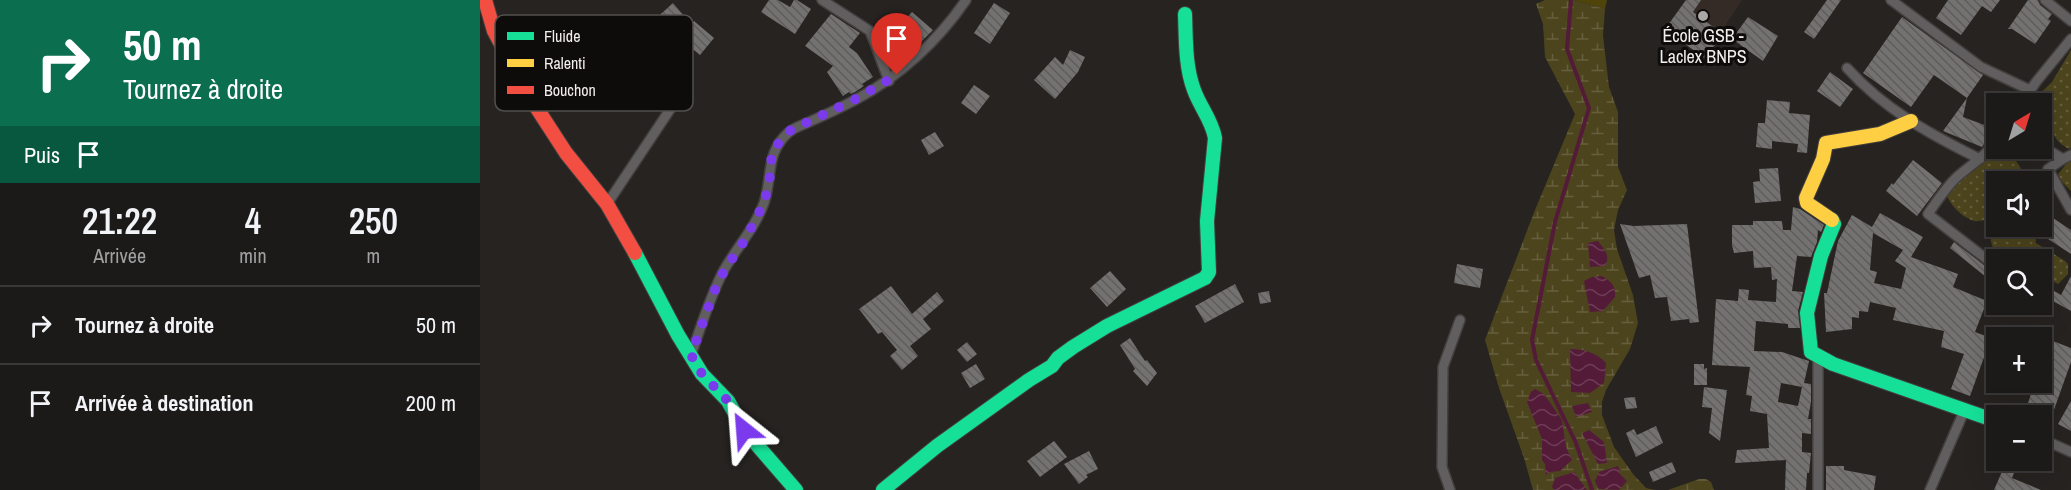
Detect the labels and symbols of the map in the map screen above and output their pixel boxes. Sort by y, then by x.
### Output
marker: École GSB - Laclex BNPS [1696,9,1710,23]
pin [871,13,922,75]
legend [495,15,693,111]
place label: École GSB - Laclex BNPS [1660,23,1747,69]
text: Fluide [544,25,580,47]
text: Ralenti [544,52,586,74]
text: Bouchon [544,79,596,101]
north arrow [1986,93,2052,159]
position arrow [712,398,776,462]

